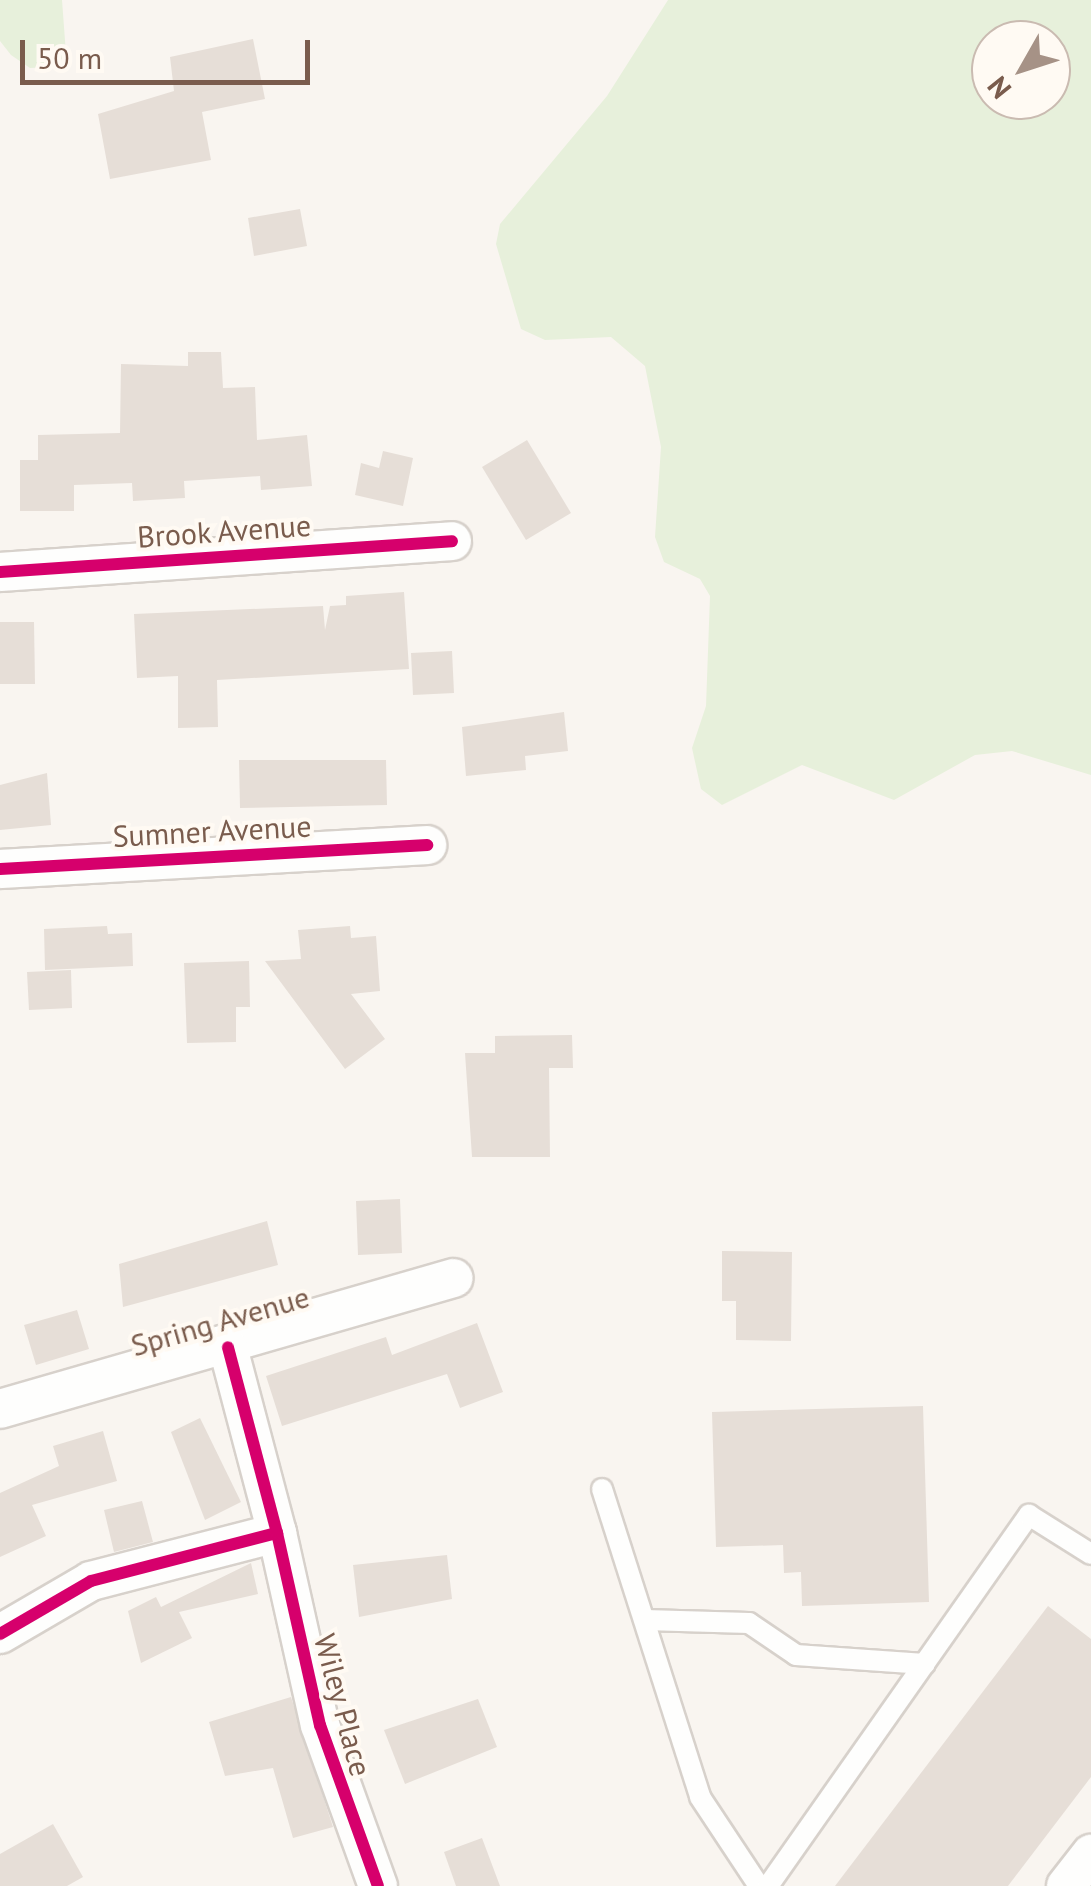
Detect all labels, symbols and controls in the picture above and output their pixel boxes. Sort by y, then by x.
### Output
scale bar [25,20,315,82]
north arrow [971,20,1071,120]
text: 50 m [37,38,102,77]
text: N [979,69,1019,107]
street label: Brook Avenue [135,507,313,555]
street label: Sumner Avenue [111,808,313,854]
street label: Spring Avenue [126,1278,314,1364]
street label: Wiley Place [307,1629,379,1781]

